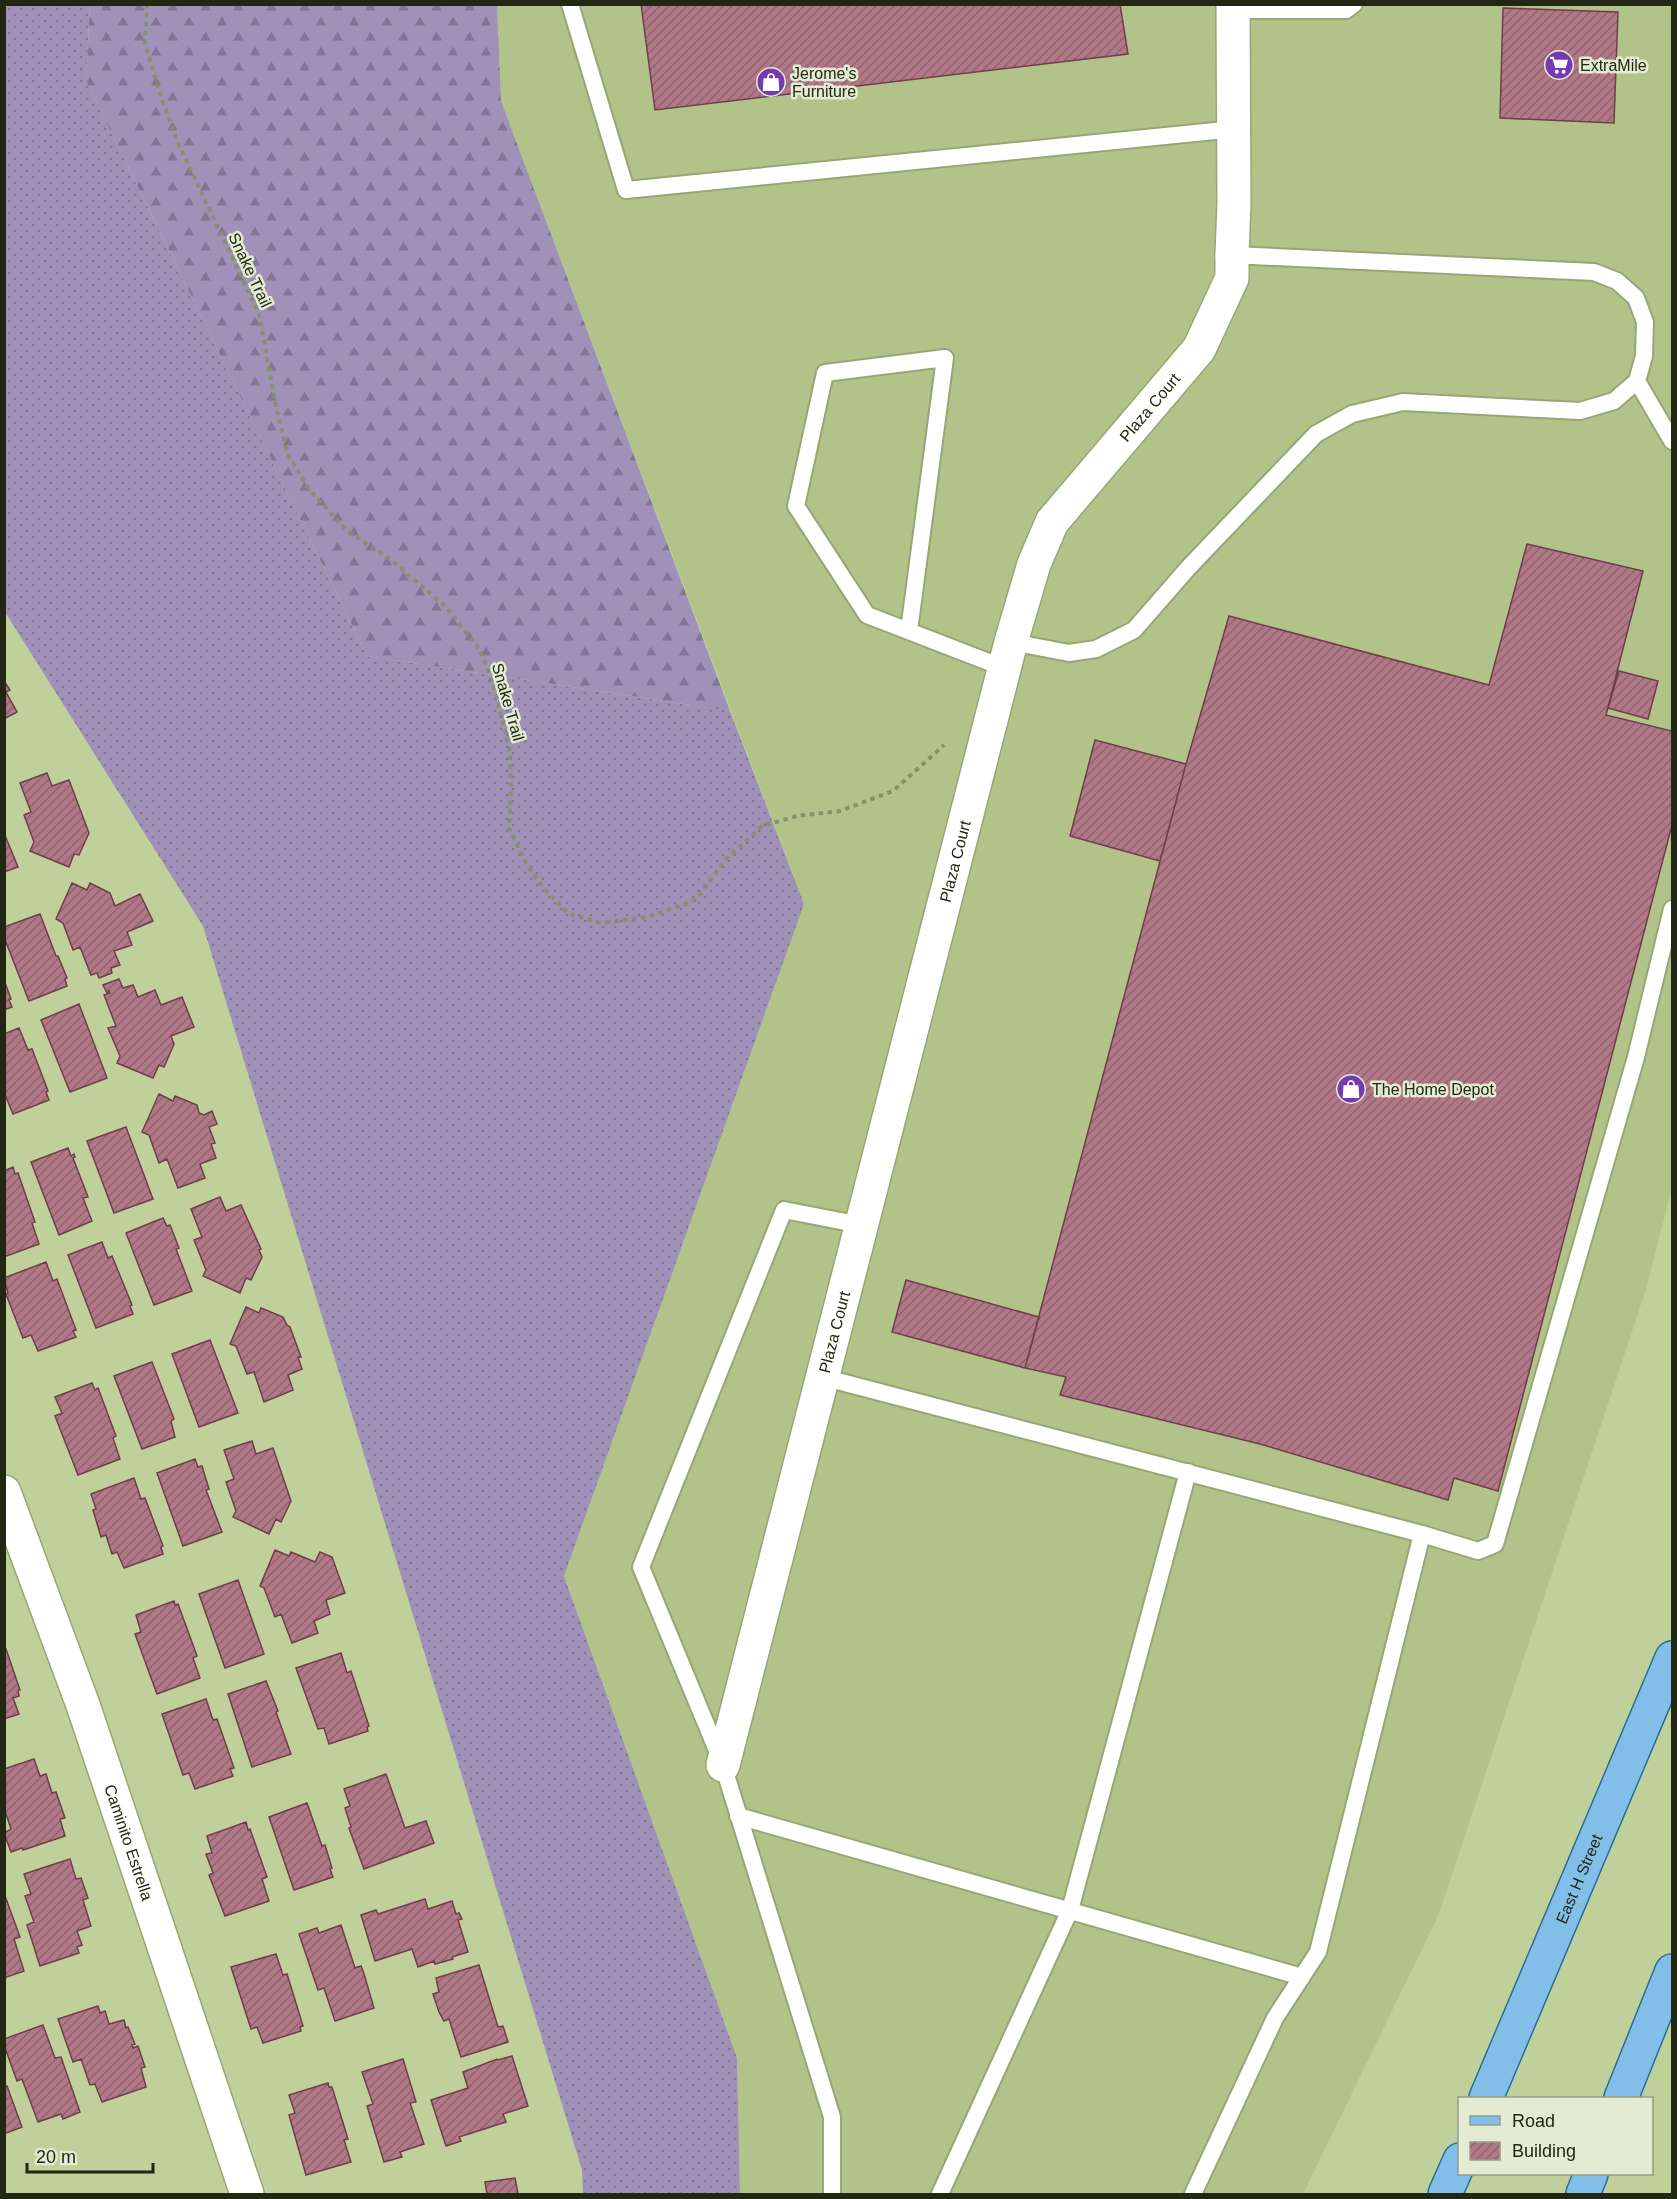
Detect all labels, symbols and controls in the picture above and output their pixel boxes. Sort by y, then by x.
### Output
supermarket icon: ExtraMile [1543,49,1575,81]
place label: ExtraMile [1580,57,1647,74]
place label: Jerome's Furniture [792,65,856,100]
shop icon: Jerome's Furniture [755,66,787,98]
street label: Snake Trail [225,230,275,310]
street label: Plaza Court [1116,369,1183,445]
street label: Snake Trail [489,661,527,743]
street label: Plaza Court [936,818,974,904]
shop icon: The Home Depot [1335,1073,1367,1105]
place label: The Home Depot [1372,1081,1494,1098]
street label: Plaza Court [815,1289,853,1375]
street label: Caminito Estrella [102,1782,156,1902]
street label: East H Street [1552,1831,1605,1926]
legend [1458,2097,1653,2175]
text: Road [1512,2111,1555,2131]
scale bar [27,2136,153,2174]
text: Building [1512,2141,1576,2161]
text: 20 m [36,2147,76,2167]

